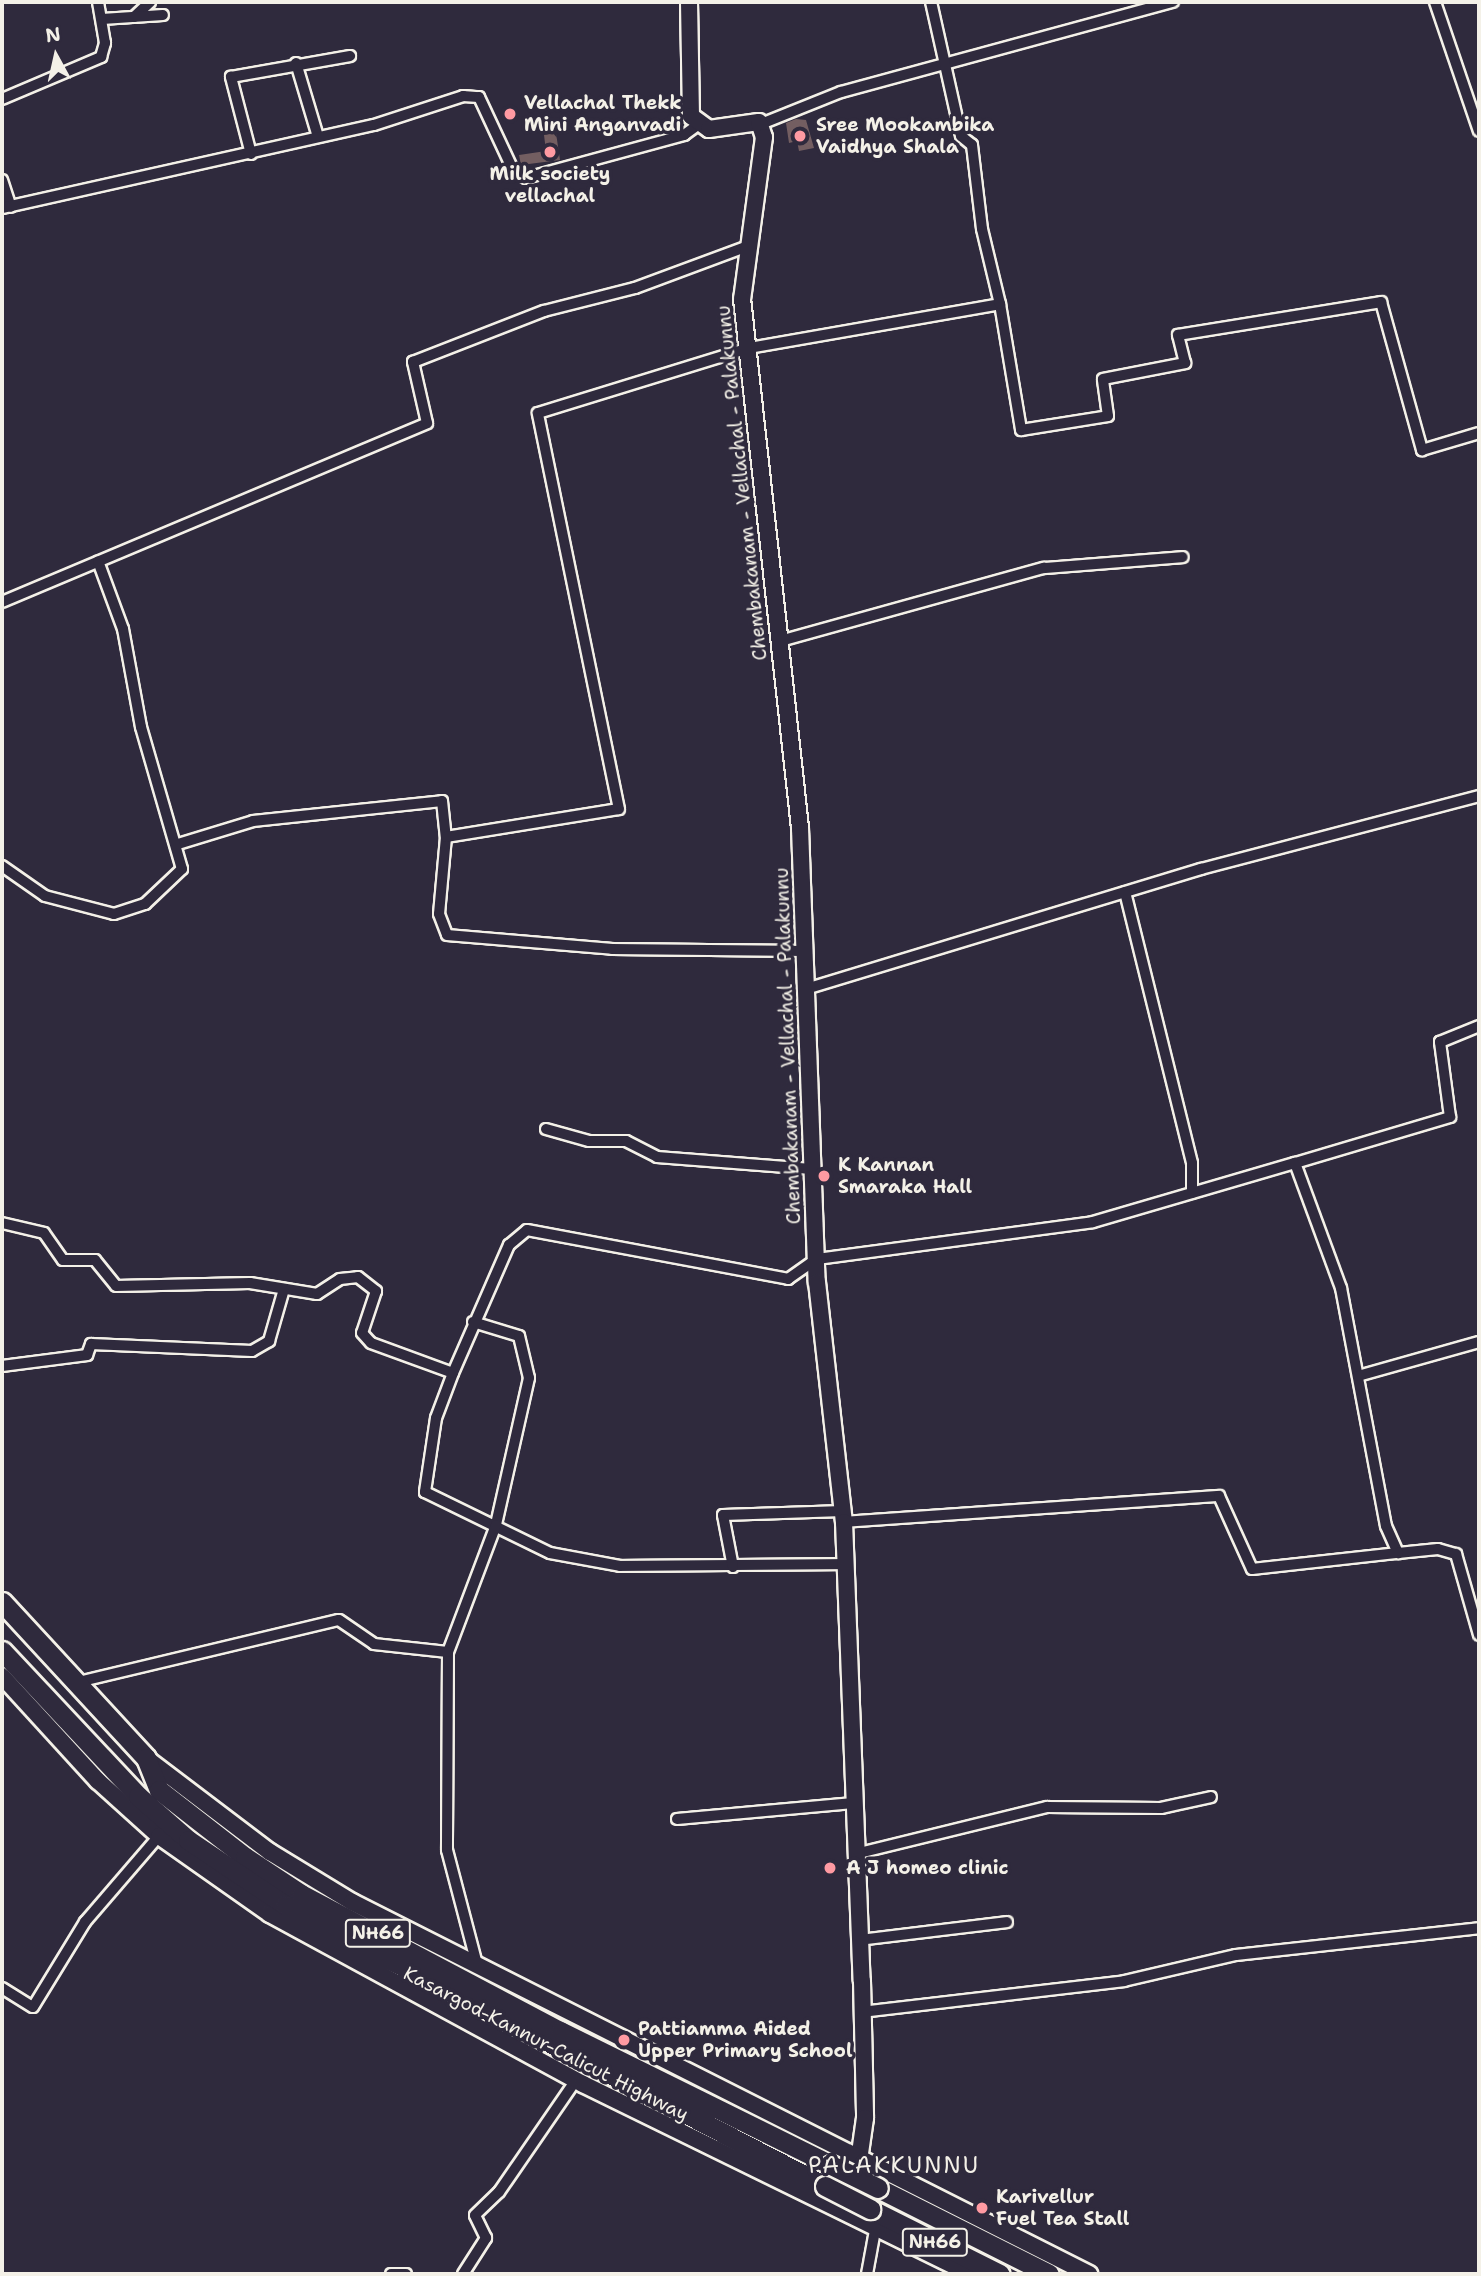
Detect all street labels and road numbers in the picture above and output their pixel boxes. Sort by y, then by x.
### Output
street label: Chembakanam - Vellachal - Palakunnu [712,304,772,662]
street label: Chembakanam - Vellachal - Palakunnu [770,867,806,1225]
road number: NH66 [345,1919,411,1948]
street label: Kasargod-Kannur-Calicut Highway [400,1962,692,2126]
road number: NH66 [902,2228,968,2256]

